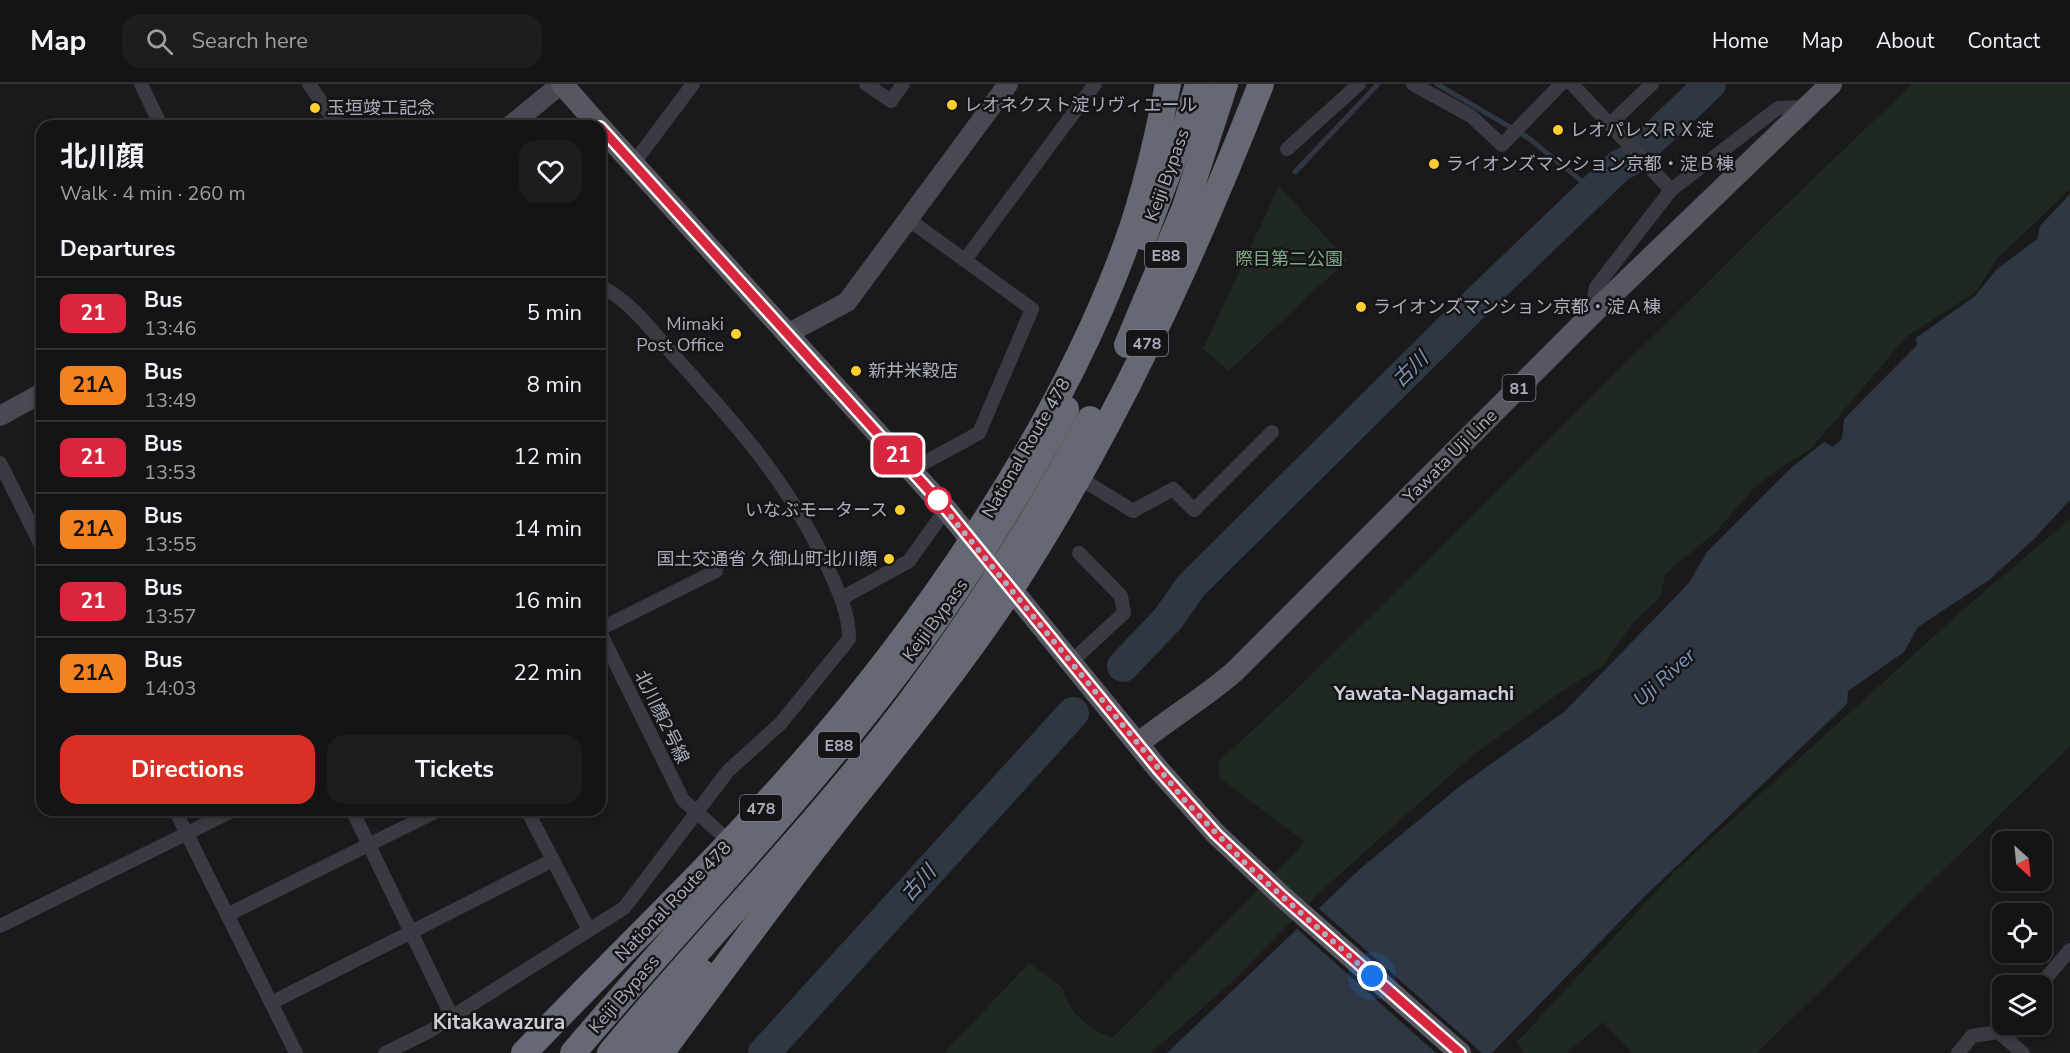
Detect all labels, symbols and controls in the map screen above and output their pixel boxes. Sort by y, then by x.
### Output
search box [122,14,542,68]
text: Map [30,22,86,60]
icon: search [143,25,176,58]
text: Search here [191,26,308,56]
text: Home [1712,27,1769,55]
text: Map [1802,27,1843,55]
text: About [1876,27,1934,55]
text: Contact [1967,27,2040,55]
place label: レオネクスト淀リヴィエール [964,93,1197,117]
place label: 玉垣竣工記念 [327,96,435,120]
marker: レオネクスト淀リヴィエール [945,98,959,112]
marker: 玉垣竣工記念 [308,101,322,115]
place label: レオパレスＲＸ淀 [1570,118,1714,142]
marker: レオパレスＲＸ淀 [1551,123,1565,137]
street label: Keiji Bypass [1139,125,1195,225]
text: 北川顔 [60,138,144,176]
button: heart [519,140,582,203]
place label: ライオンズマンション京都・淀Ｂ棟 [1446,152,1734,176]
marker: ライオンズマンション京都・淀Ｂ棟 [1427,157,1441,171]
text: Walk · 4 min · 260 m [60,180,246,207]
text: Departures [60,234,175,264]
road number: E88 [1145,242,1187,268]
park label: 際目第二公園 [1235,247,1343,271]
text: Bus [144,285,183,315]
place label: ライオンズマンション京都・淀Ａ棟 [1373,295,1661,319]
text: 5 min [527,298,582,328]
text: 21 [80,299,106,327]
marker: ライオンズマンション京都・淀Ａ棟 [1354,300,1368,314]
place label: Mimaki Post Office [636,312,724,357]
text: 13:46 [144,315,197,342]
marker: Mimaki Post Office [729,327,743,341]
road number: 478 [1126,330,1168,356]
water label: 古川 [1387,344,1436,393]
text: Bus [144,357,183,387]
place label: 新井米穀店 [868,359,958,383]
marker: 新井米穀店 [849,364,863,378]
text: 8 min [527,370,582,400]
text: 21A [73,371,113,399]
street label: National Route 478 [976,374,1076,522]
road number: 81 [1502,375,1536,401]
text: 13:49 [144,387,197,414]
street label: Yawata Uji Line [1397,404,1502,509]
text: Bus [144,429,183,459]
line badge: 21 [871,436,925,475]
text: 21 [885,441,911,469]
text: 12 min [514,442,582,472]
text: 21 [80,443,106,471]
text: 13:53 [144,459,197,486]
unlabelled marker [925,487,951,513]
place label: いなぶモータース [745,498,888,522]
text: Bus [144,501,183,531]
marker: いなぶモータース [893,503,907,517]
text: 14 min [514,514,582,544]
text: 21A [73,515,113,543]
text: 13:55 [144,531,197,558]
place label: 国土交通省 久御山町北川顔 [656,547,877,571]
marker: 国土交通省 久御山町北川顔 [882,552,896,566]
text: Bus [144,573,183,603]
street label: Keiji Bypass [897,574,973,666]
text: 16 min [514,586,582,616]
text: 21 [80,587,106,615]
text: 13:57 [144,603,197,630]
water label: Uji River [1627,642,1702,713]
text: Bus [144,645,183,675]
text: 22 min [514,658,582,688]
text: 21A [73,659,113,687]
street label: 北川顔2号線 [629,666,695,768]
text: 14:03 [144,675,197,702]
district label: Yawata-Nagamachi [1333,680,1514,707]
road number: E88 [818,732,860,758]
button: Directions [60,735,315,804]
button: Tickets [327,735,582,804]
road number: 478 [740,795,782,821]
north arrow [1992,831,2052,891]
map controls [1992,831,2052,1035]
street label: National Route 478 [610,836,736,966]
water label: 古川 [895,858,943,907]
button: locate [1992,903,2052,963]
street label: Keiji Bypass [583,950,665,1038]
your location [1357,961,1387,991]
button: layers [1992,975,2052,1035]
district label: Kitakawazura [433,1008,565,1036]

